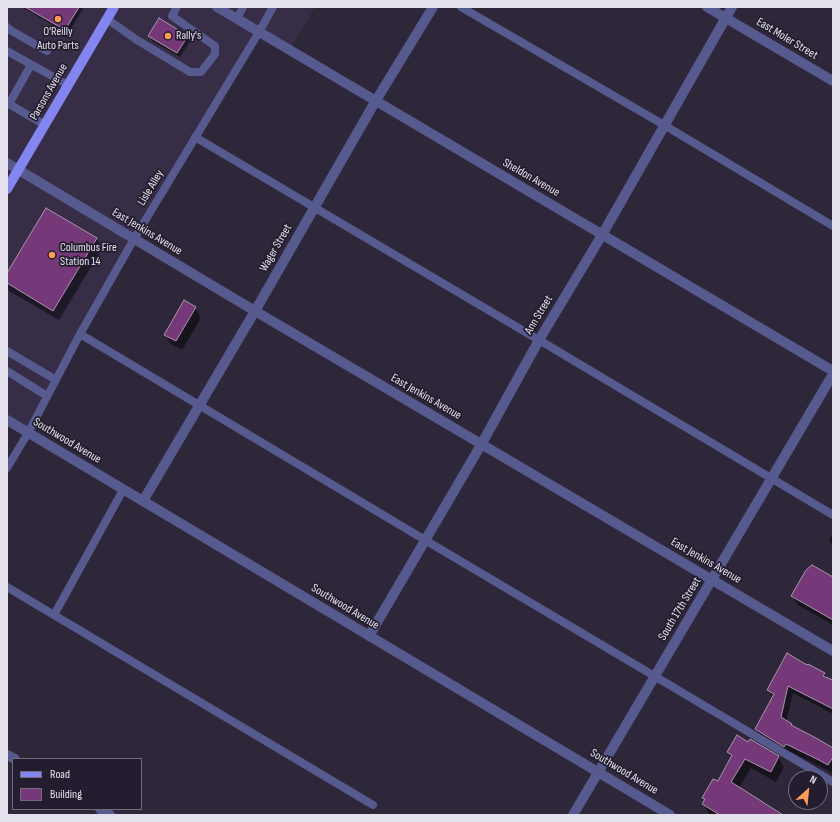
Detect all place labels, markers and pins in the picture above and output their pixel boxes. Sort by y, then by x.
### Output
marker: O'Reilly Auto Parts [53,14,63,24]
place label: O'Reilly Auto Parts [37,25,79,53]
place label: Rally's [176,29,201,43]
marker: Rally's [163,31,173,41]
place label: Columbus Fire Station 14 [60,241,117,269]
marker: Columbus Fire Station 14 [47,250,57,260]

